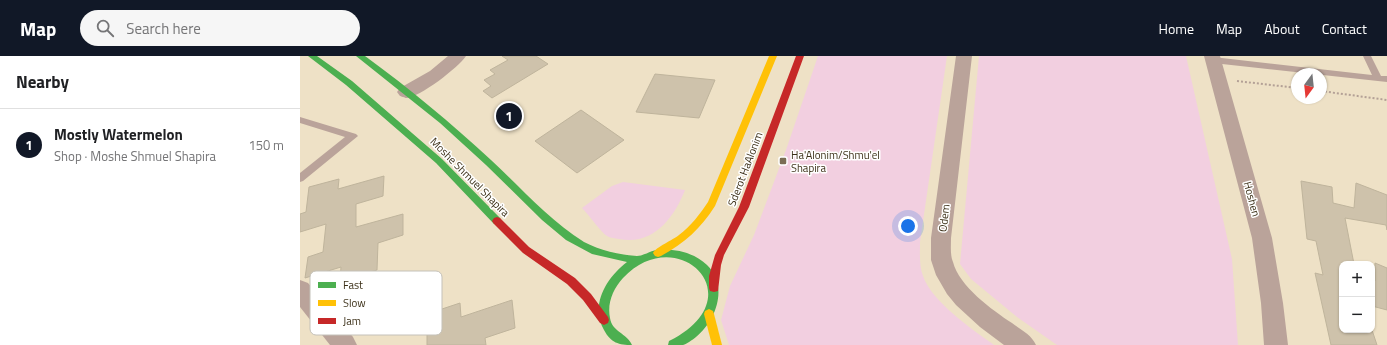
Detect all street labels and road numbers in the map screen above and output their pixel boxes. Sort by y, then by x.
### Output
street label: Sderot HaAlonim [723,130,767,208]
street label: Moshe Shmuel Shapira [427,134,514,221]
street label: Hoshen [1240,180,1264,218]
street label: Odem [934,203,954,233]

